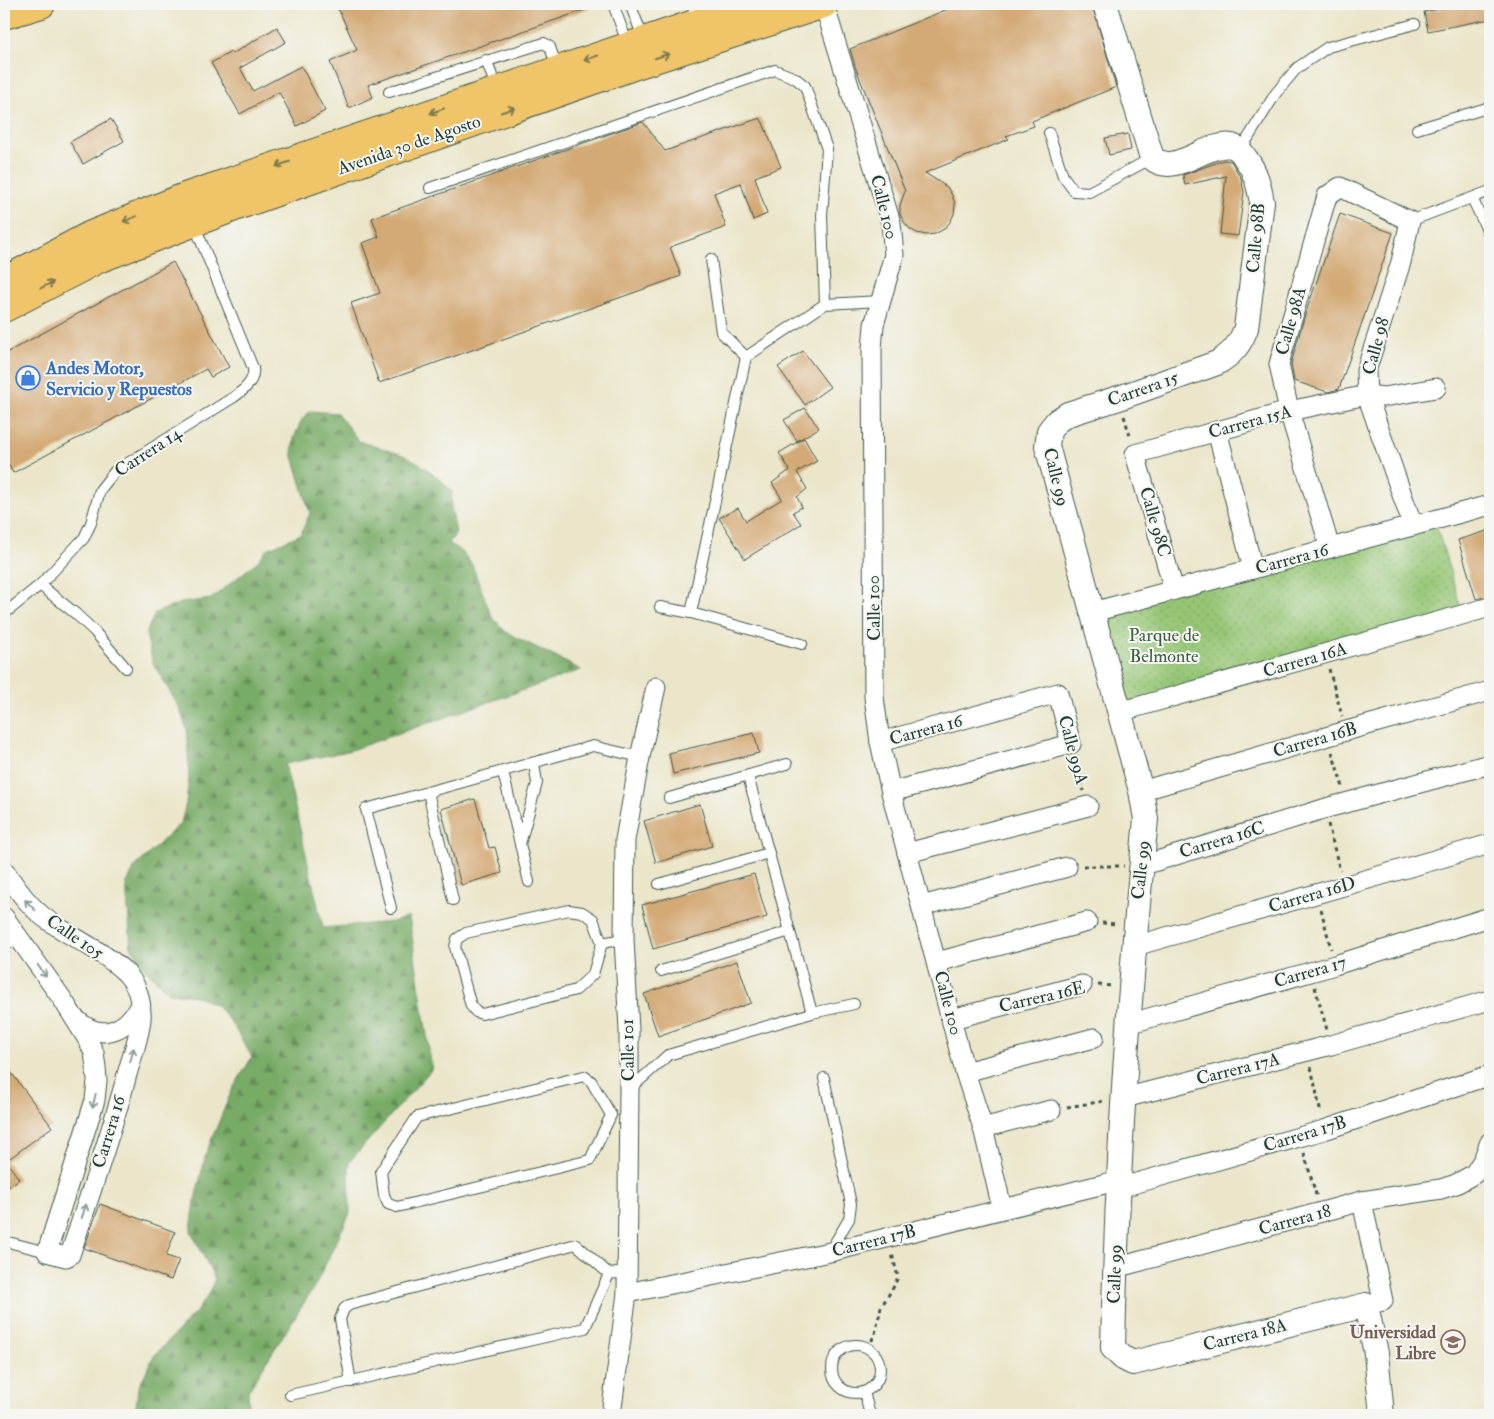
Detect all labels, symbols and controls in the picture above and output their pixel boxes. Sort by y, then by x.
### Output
one-way arrow [654,51,670,61]
one-way arrow [583,54,599,63]
one-way arrow [500,105,516,114]
one-way arrow [430,107,445,116]
street label: Avenida 30 de Agosto [333,110,484,181]
one-way arrow [275,159,291,169]
street label: Calle 100 [865,172,903,242]
street label: Calle 98B [1241,202,1271,274]
one-way arrow [123,215,139,224]
one-way arrow [39,280,54,290]
street label: Calle 98A [1270,284,1312,358]
street label: Calle 98 [1357,315,1395,377]
place label: Andes Motor, Servicio y Repuestos [45,357,192,401]
shop icon: Andes Motor, Servicio y Repuestos [15,365,41,391]
street label: Carrera 15 [1104,366,1182,412]
street label: Carrera 15A [1206,400,1295,444]
street label: Carrera 14 [110,421,187,482]
street label: Calle 99 [1038,445,1074,509]
street label: Calle 98C [1134,484,1176,560]
street label: Carrera 16 [1253,538,1332,580]
street label: Calle 100 [862,575,886,641]
park label: Parque de Belmonte [1129,624,1200,668]
street label: Carrera 16A [1260,637,1350,683]
street label: Carrera 16 [887,709,966,751]
street label: Calle 99A [1053,713,1093,788]
street label: Carrera 16B [1270,717,1360,763]
street label: Carrera 16C [1177,816,1267,864]
street label: Calle 99 [1126,839,1156,901]
street label: Carrera 16D [1266,872,1358,918]
one-way arrow [24,899,37,911]
street label: Calle 105 [42,909,108,965]
street label: Carrera 17 [1271,951,1349,993]
one-way arrow [37,964,47,978]
street label: Calle 100 [928,968,968,1038]
street label: Carrera 16E [997,976,1087,1018]
street label: Calle 101 [616,1018,640,1082]
street label: Carrera 17A [1194,1047,1283,1090]
one-way arrow [128,1048,137,1064]
street label: Carrera 16 [87,1092,131,1171]
one-way arrow [89,1092,98,1108]
street label: Carrera 17B [1261,1110,1349,1158]
street label: Carrera 18 [1256,1199,1334,1241]
one-way arrow [80,1203,90,1219]
street label: Carrera 17B [830,1219,918,1263]
street label: Calle 99 [1102,1244,1128,1304]
street label: Carrera 18A [1201,1313,1290,1357]
place label: Universidad Libre [1350,1321,1436,1365]
school or university icon: Universidad Libre [1440,1329,1466,1355]

